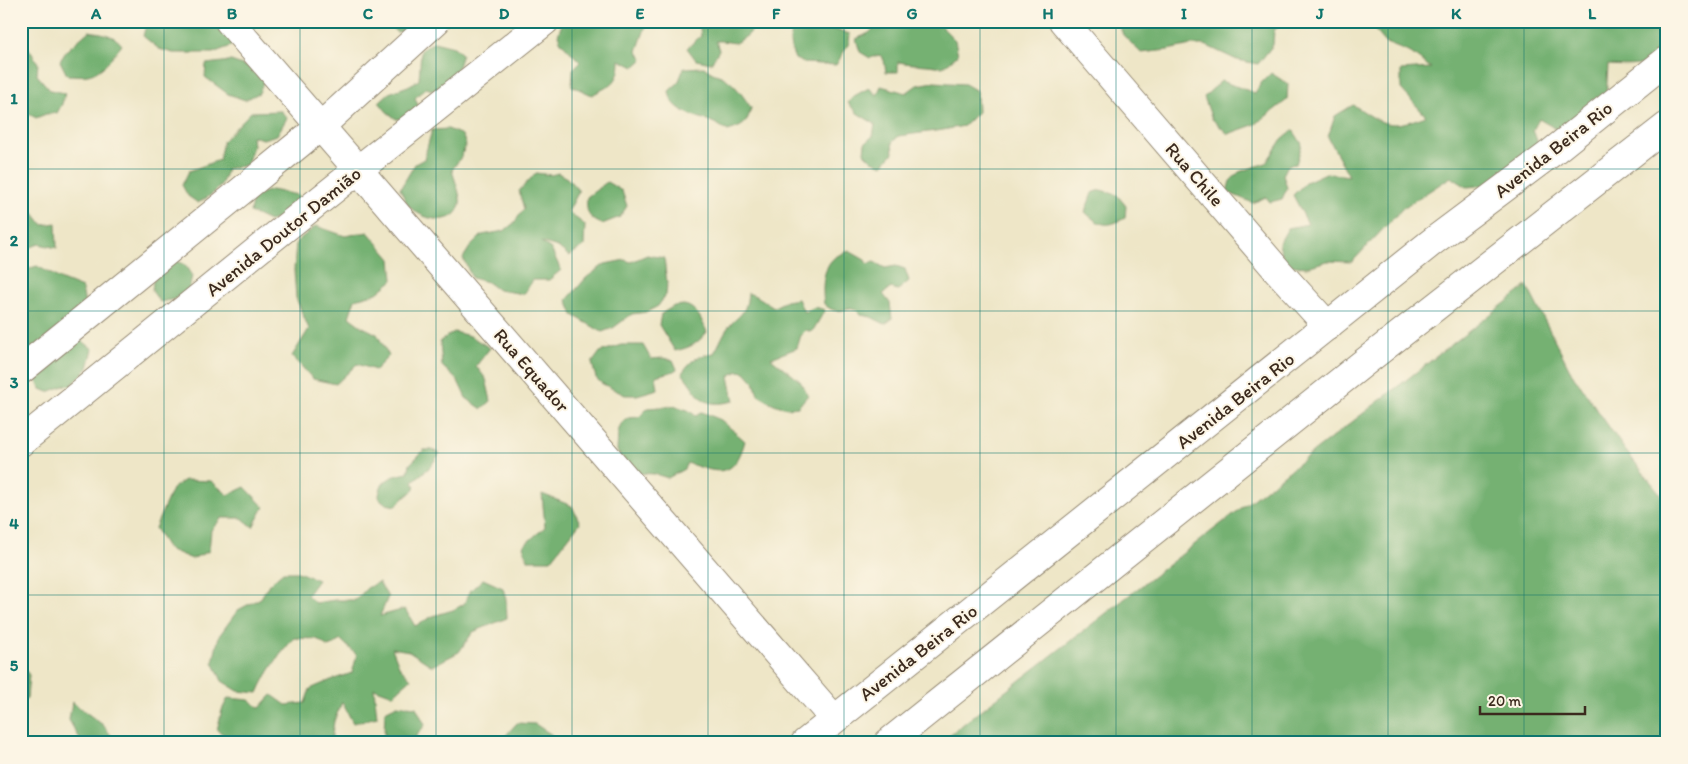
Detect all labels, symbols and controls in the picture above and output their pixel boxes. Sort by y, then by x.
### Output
text: A [90,4,102,23]
text: B [227,4,238,23]
text: C [363,4,374,23]
text: D [499,4,510,23]
text: E [636,4,645,23]
text: F [772,4,781,23]
text: G [906,4,918,23]
text: H [1042,4,1054,23]
text: I [1181,4,1187,23]
text: J [1315,4,1324,23]
text: K [1451,4,1462,23]
text: L [1588,4,1597,23]
text: 1 [10,89,18,108]
street label: Avenida Beira Rio [1490,96,1617,203]
street label: Rua Chile [1161,138,1229,211]
street label: Avenida Doutor Damião [201,162,366,301]
text: 2 [10,231,19,250]
street label: Rua Equador [489,324,575,417]
street label: Avenida Beira Rio [1172,347,1299,454]
text: 3 [10,373,19,392]
text: 4 [9,514,19,533]
street label: Avenida Beira Rio [855,599,982,706]
text: 5 [10,656,19,675]
scale bar [1480,684,1586,716]
text: 20 m [1488,692,1522,710]

